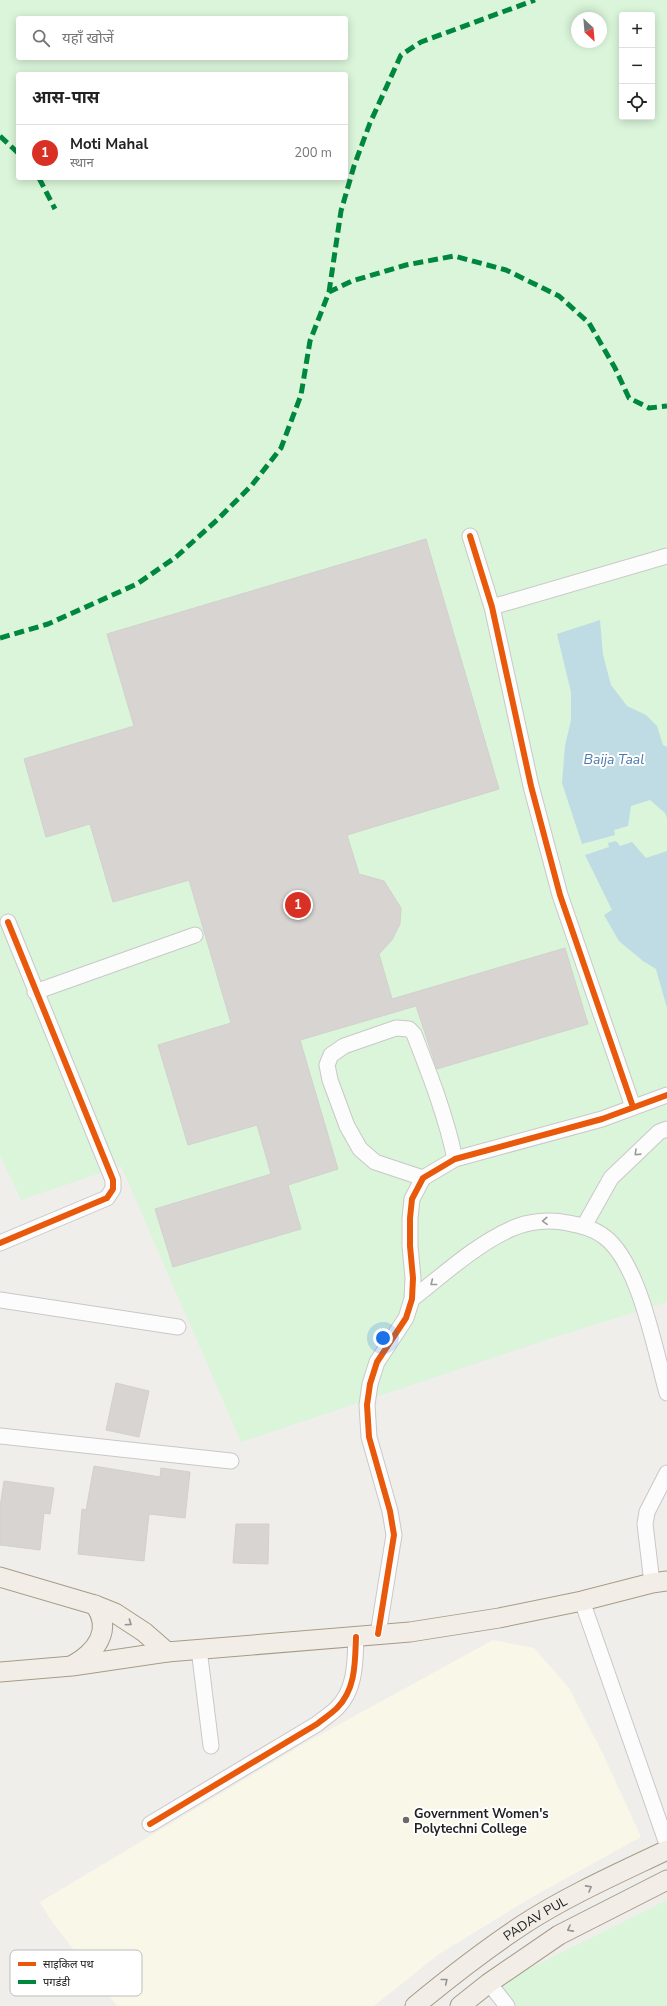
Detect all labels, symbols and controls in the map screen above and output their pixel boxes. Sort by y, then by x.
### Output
north arrow [571,12,607,48]
map controls [619,12,655,120]
button: + [619,12,655,48]
search box [16,16,348,60]
icon: search [30,27,52,49]
text: यहाँ खोजें [62,28,114,48]
button: − [619,48,655,84]
button: locate [619,84,655,120]
text: आस-पास [32,86,99,109]
text: Moti Mahal [70,134,148,154]
text: 1 [41,144,49,162]
text: 200 m [294,144,332,162]
text: स्थान [70,154,94,172]
water label: Baija Taal [584,750,644,769]
pin: 1 [285,890,311,920]
one-way arrow [634,1148,642,1156]
one-way arrow [542,1217,548,1226]
one-way arrow [431,1278,438,1285]
your location [373,1328,393,1348]
one-way arrow [125,1618,132,1625]
place label: Government Women's Polytechni College [414,1805,549,1838]
marker: Government Women's Polytechni College [401,1815,411,1825]
one-way arrow [585,1885,592,1892]
street label: PADAV PUL [500,1892,571,1945]
one-way arrow [567,1925,574,1932]
legend [10,1950,142,1996]
text: साइकिल पथ [43,1957,95,1972]
text: पगडंडी [43,1975,70,1990]
one-way arrow [440,1979,448,1986]

